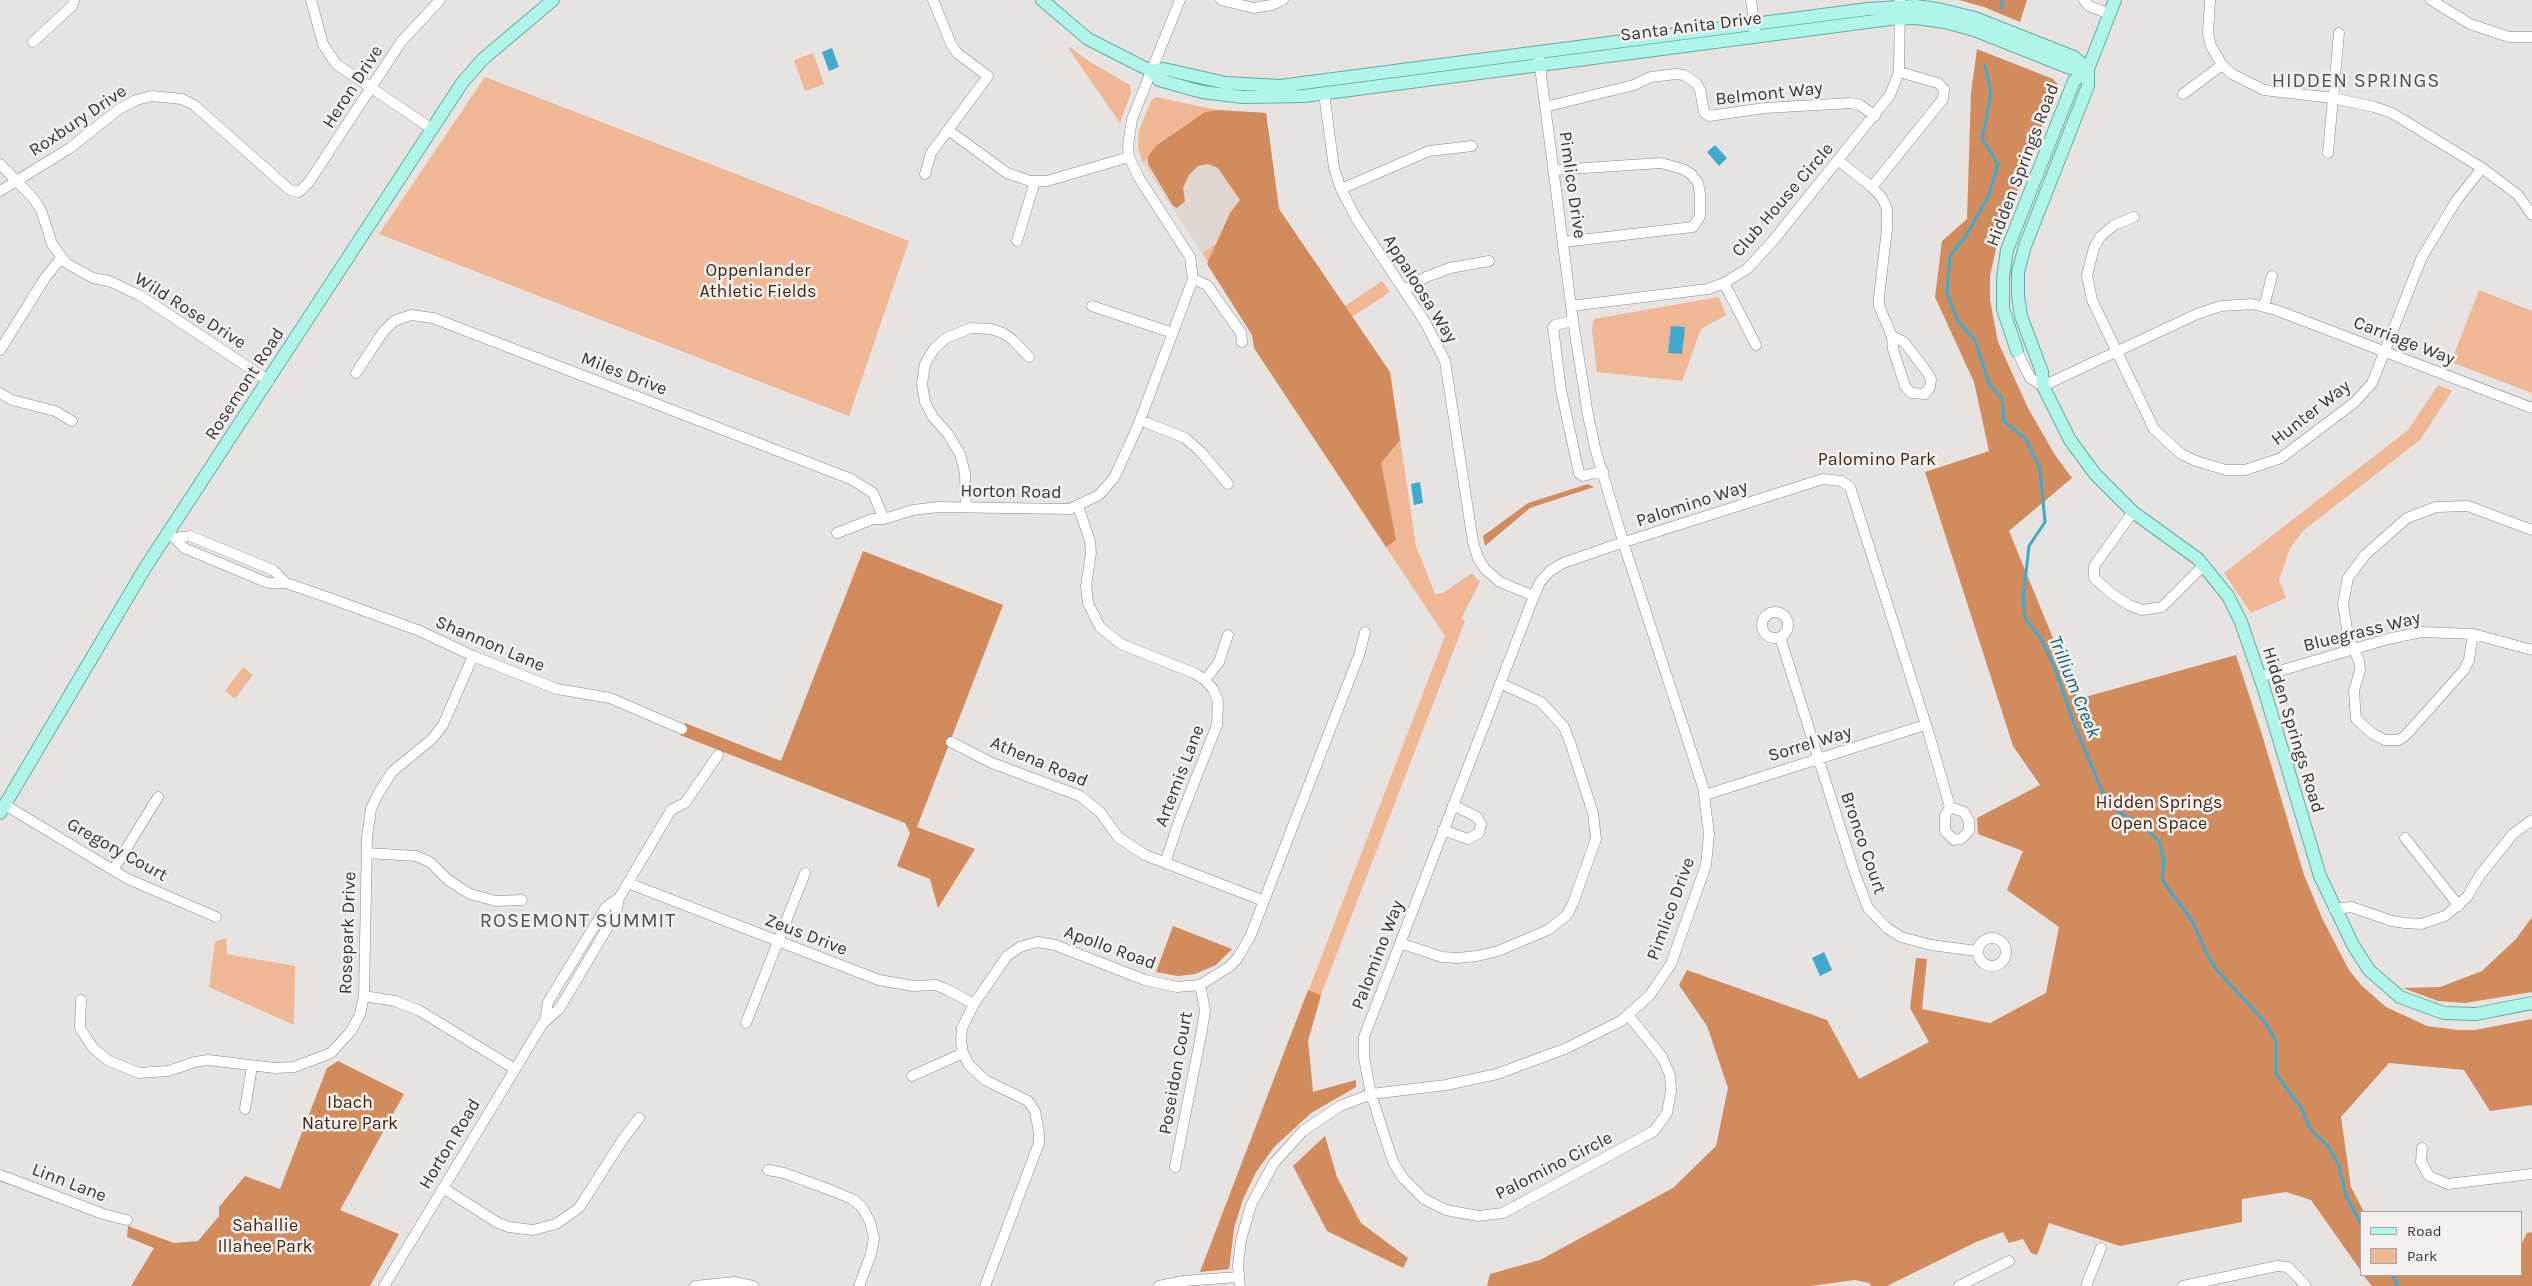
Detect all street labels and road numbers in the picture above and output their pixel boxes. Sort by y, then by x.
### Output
street label: Santa Anita Drive [1619,8,1763,46]
street label: Heron Drive [318,41,388,133]
street label: Belmont Way [1714,78,1824,110]
street label: Roxbury Drive [25,80,131,162]
street label: Hidden Springs Road [1982,81,2064,249]
street label: Pimlico Drive [1554,130,1590,240]
street label: Club House Circle [1728,139,1838,261]
street label: Appaloosa Way [1378,231,1462,347]
street label: Wild Rose Drive [130,268,250,354]
street label: Carriage Way [2350,312,2458,370]
street label: Rosemont Road [201,324,289,444]
street label: Miles Drive [578,348,670,400]
street label: Hunter Way [2267,375,2355,451]
street label: Palomino Way [1634,476,1750,532]
street label: Horton Road [960,480,1062,504]
street label: Bluegrass Way [2301,607,2423,657]
street label: Shannon Lane [432,611,548,677]
street label: Hidden Springs Road [2257,644,2329,816]
street label: Sorrel Way [1766,721,1854,767]
street label: Artemis Lane [1151,722,1209,830]
street label: Athena Road [987,732,1091,792]
street label: Bronco Court [1835,789,1891,897]
street label: Gregory Court [63,814,171,886]
street label: Pimlico Drive [1642,855,1700,963]
street label: Rosepark Drive [335,871,361,995]
street label: Palomino Way [1347,897,1409,1013]
street label: Zeus Drive [762,909,850,961]
street label: Apollo Road [1061,921,1159,975]
street label: Poseidon Court [1155,1010,1197,1136]
street label: Horton Road [415,1095,485,1193]
street label: Palomino Circle [1492,1127,1616,1205]
street label: Linn Lane [29,1159,109,1207]

